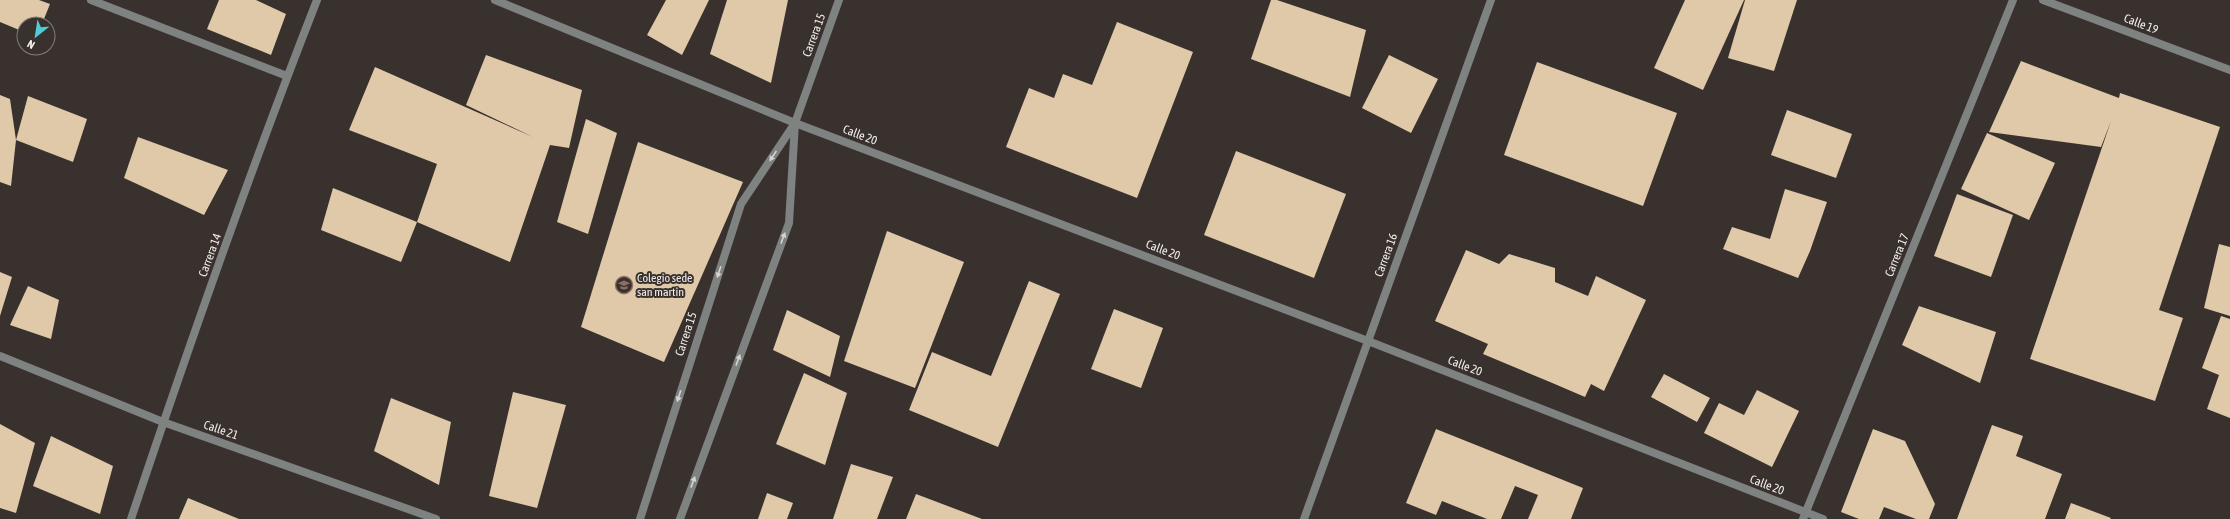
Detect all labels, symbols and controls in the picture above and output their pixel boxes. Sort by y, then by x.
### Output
street label: Carrera 15 [800,11,828,59]
street label: Calle 19 [2122,11,2160,37]
north arrow [16,16,56,56]
text: N [25,38,37,51]
street label: Calle 20 [841,122,879,148]
one-way arrow [769,150,777,161]
street label: Carrera 14 [196,231,224,279]
street label: Carrera 16 [1372,231,1400,279]
street label: Carrera 17 [1882,231,1912,279]
one-way arrow [780,232,786,244]
street label: Calle 20 [1144,237,1182,263]
one-way arrow [716,267,722,279]
place label: Colegio sede san martin [637,271,693,299]
school or university icon: Colegio sede san martin [614,275,634,295]
street label: Carrera 15 [672,310,700,358]
street label: Calle 20 [1446,353,1484,379]
one-way arrow [735,354,741,366]
one-way arrow [676,390,682,402]
street label: Calle 21 [202,418,240,443]
street label: Calle 20 [1748,472,1786,498]
one-way arrow [691,476,697,488]

